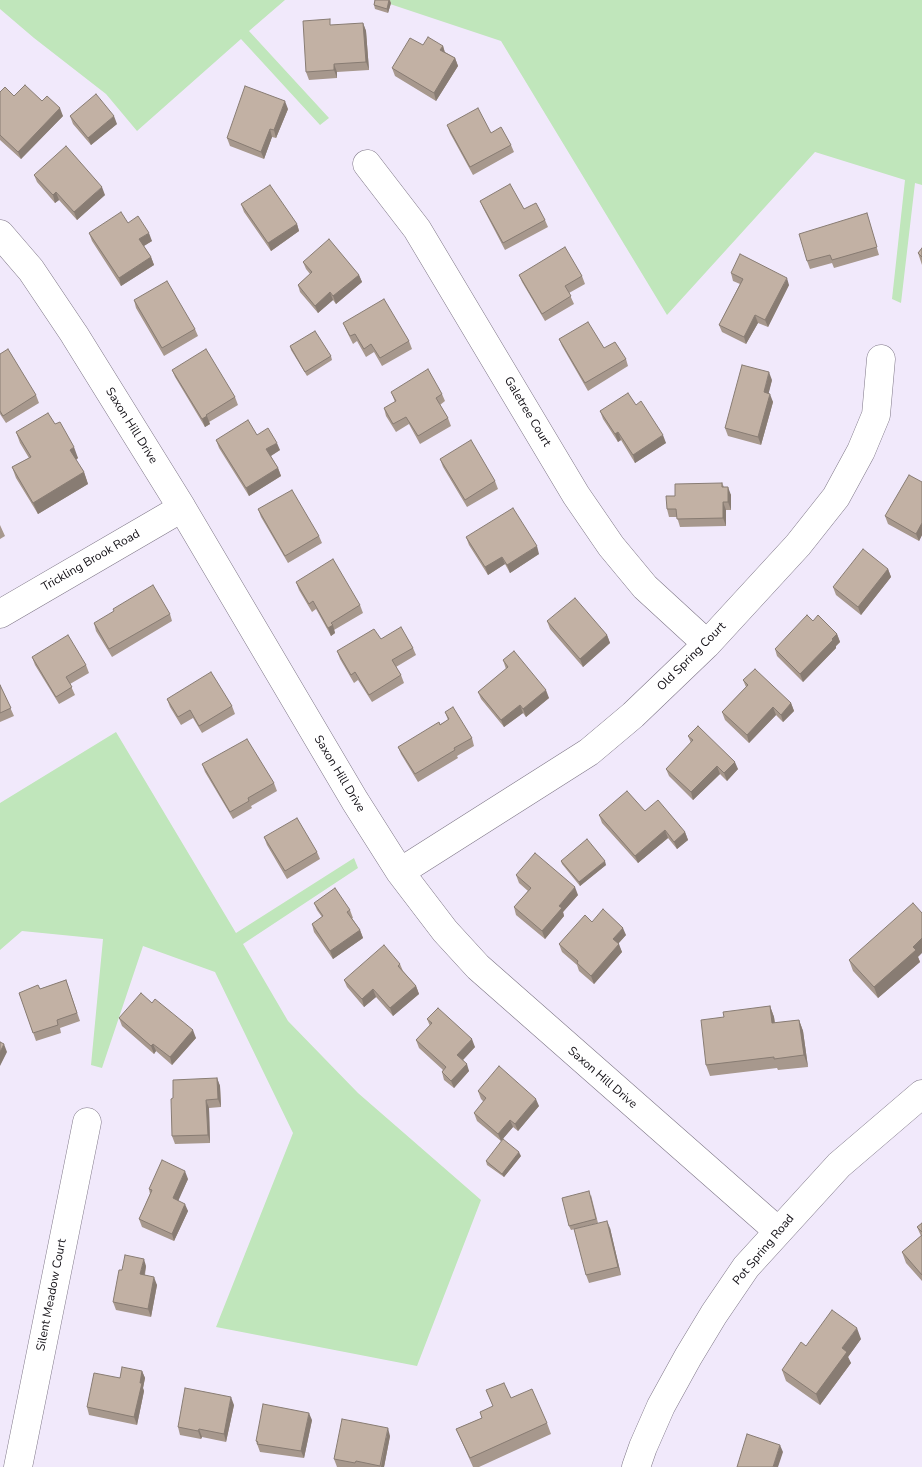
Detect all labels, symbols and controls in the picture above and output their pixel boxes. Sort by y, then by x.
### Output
street label: Galetree Court [500,374,554,450]
street label: Saxon Hill Drive [102,385,160,467]
street label: Trickling Brook Road [39,527,143,595]
street label: Old Spring Court [655,620,729,694]
street label: Saxon Hill Drive [310,733,368,815]
street label: Saxon Hill Drive [564,1044,640,1112]
street label: Pot Spring Road [730,1212,798,1288]
street label: Silent Meadow Court [34,1238,70,1352]

